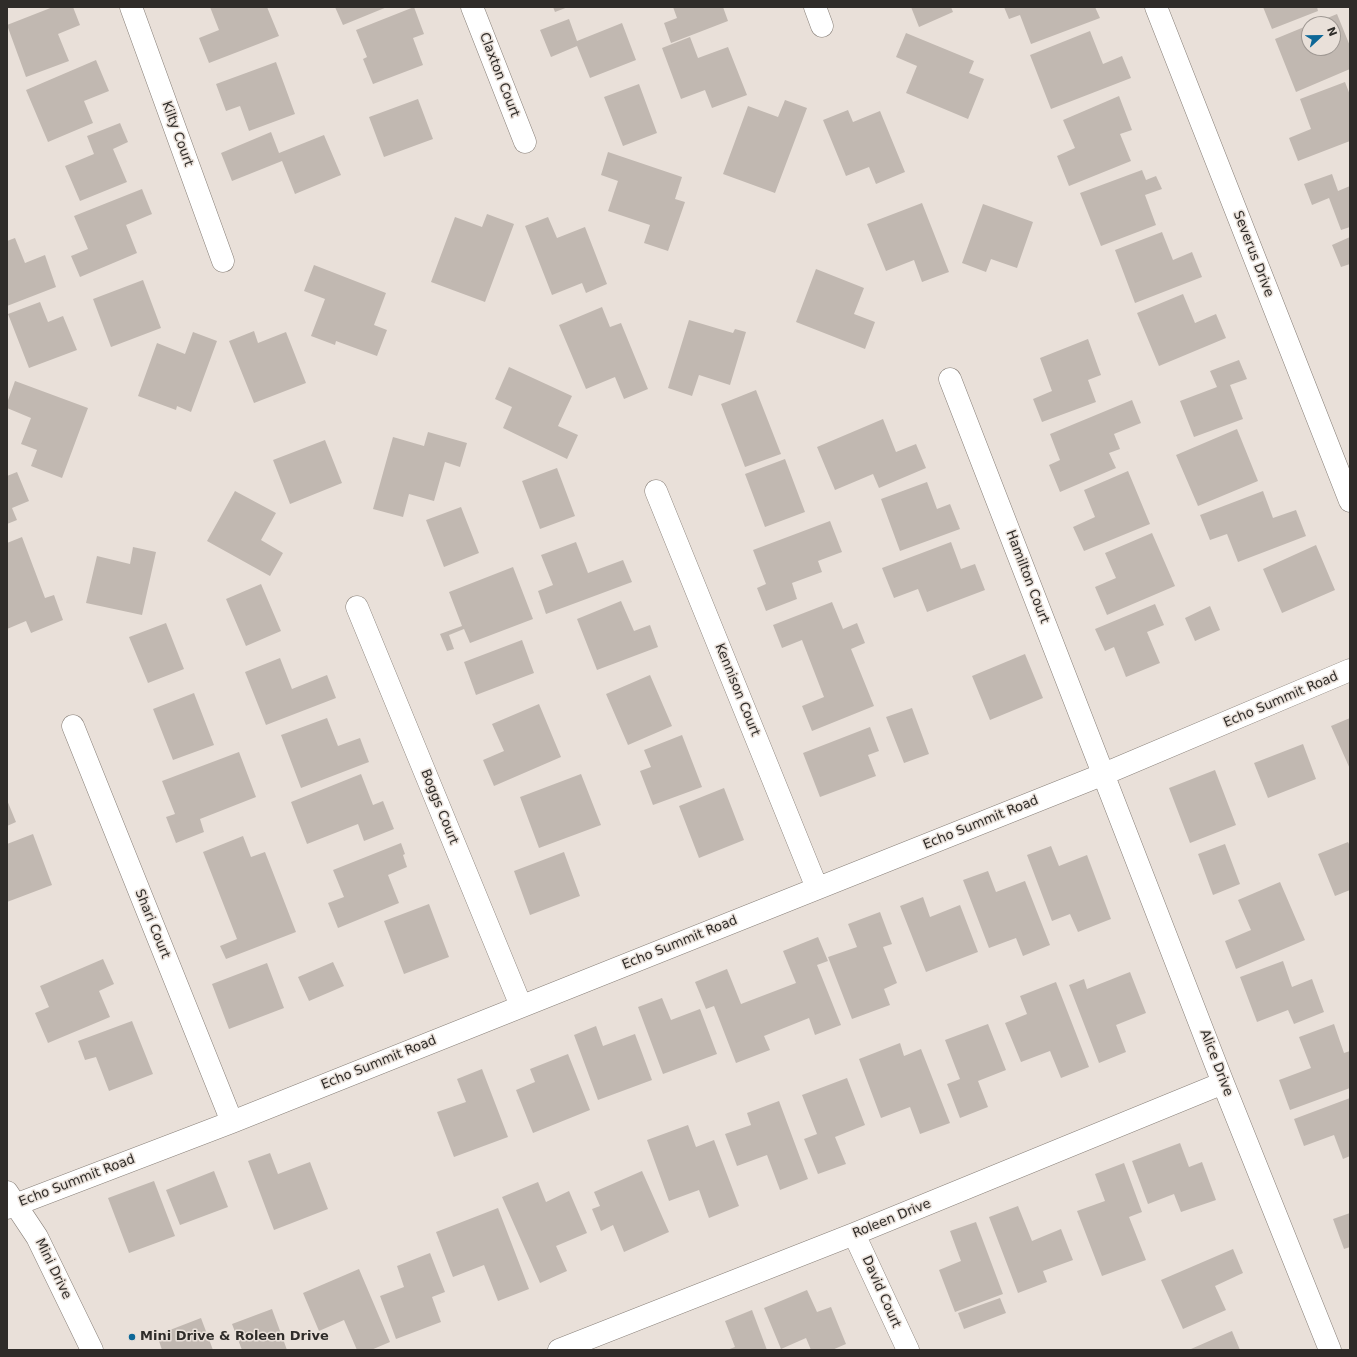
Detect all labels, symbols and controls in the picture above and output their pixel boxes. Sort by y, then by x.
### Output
north arrow [1301,16,1341,56]
text: N [1324,25,1339,38]
street label: Claxton Court [476,30,522,120]
street label: Kilty Court [158,99,196,169]
street label: Severus Drive [1229,209,1277,299]
street label: Hamilton Court [1002,528,1052,626]
street label: Kennison Court [711,641,763,739]
street label: Echo Summit Road [1221,669,1341,731]
street label: Boggs Court [417,767,461,847]
street label: Echo Summit Road [921,793,1041,853]
street label: Shari Court [131,887,173,961]
street label: Echo Summit Road [620,913,740,973]
street label: Alice Drive [1196,1028,1236,1098]
street label: Echo Summit Road [319,1033,439,1093]
street label: Echo Summit Road [17,1152,137,1210]
street label: Roleen Drive [851,1196,933,1242]
street label: Mini Drive [32,1236,74,1302]
street label: David Court [858,1253,904,1331]
place label: Mini Drive & Roleen Drive [140,1329,329,1345]
marker: Mini Drive & Roleen Drive [127,1332,137,1342]

